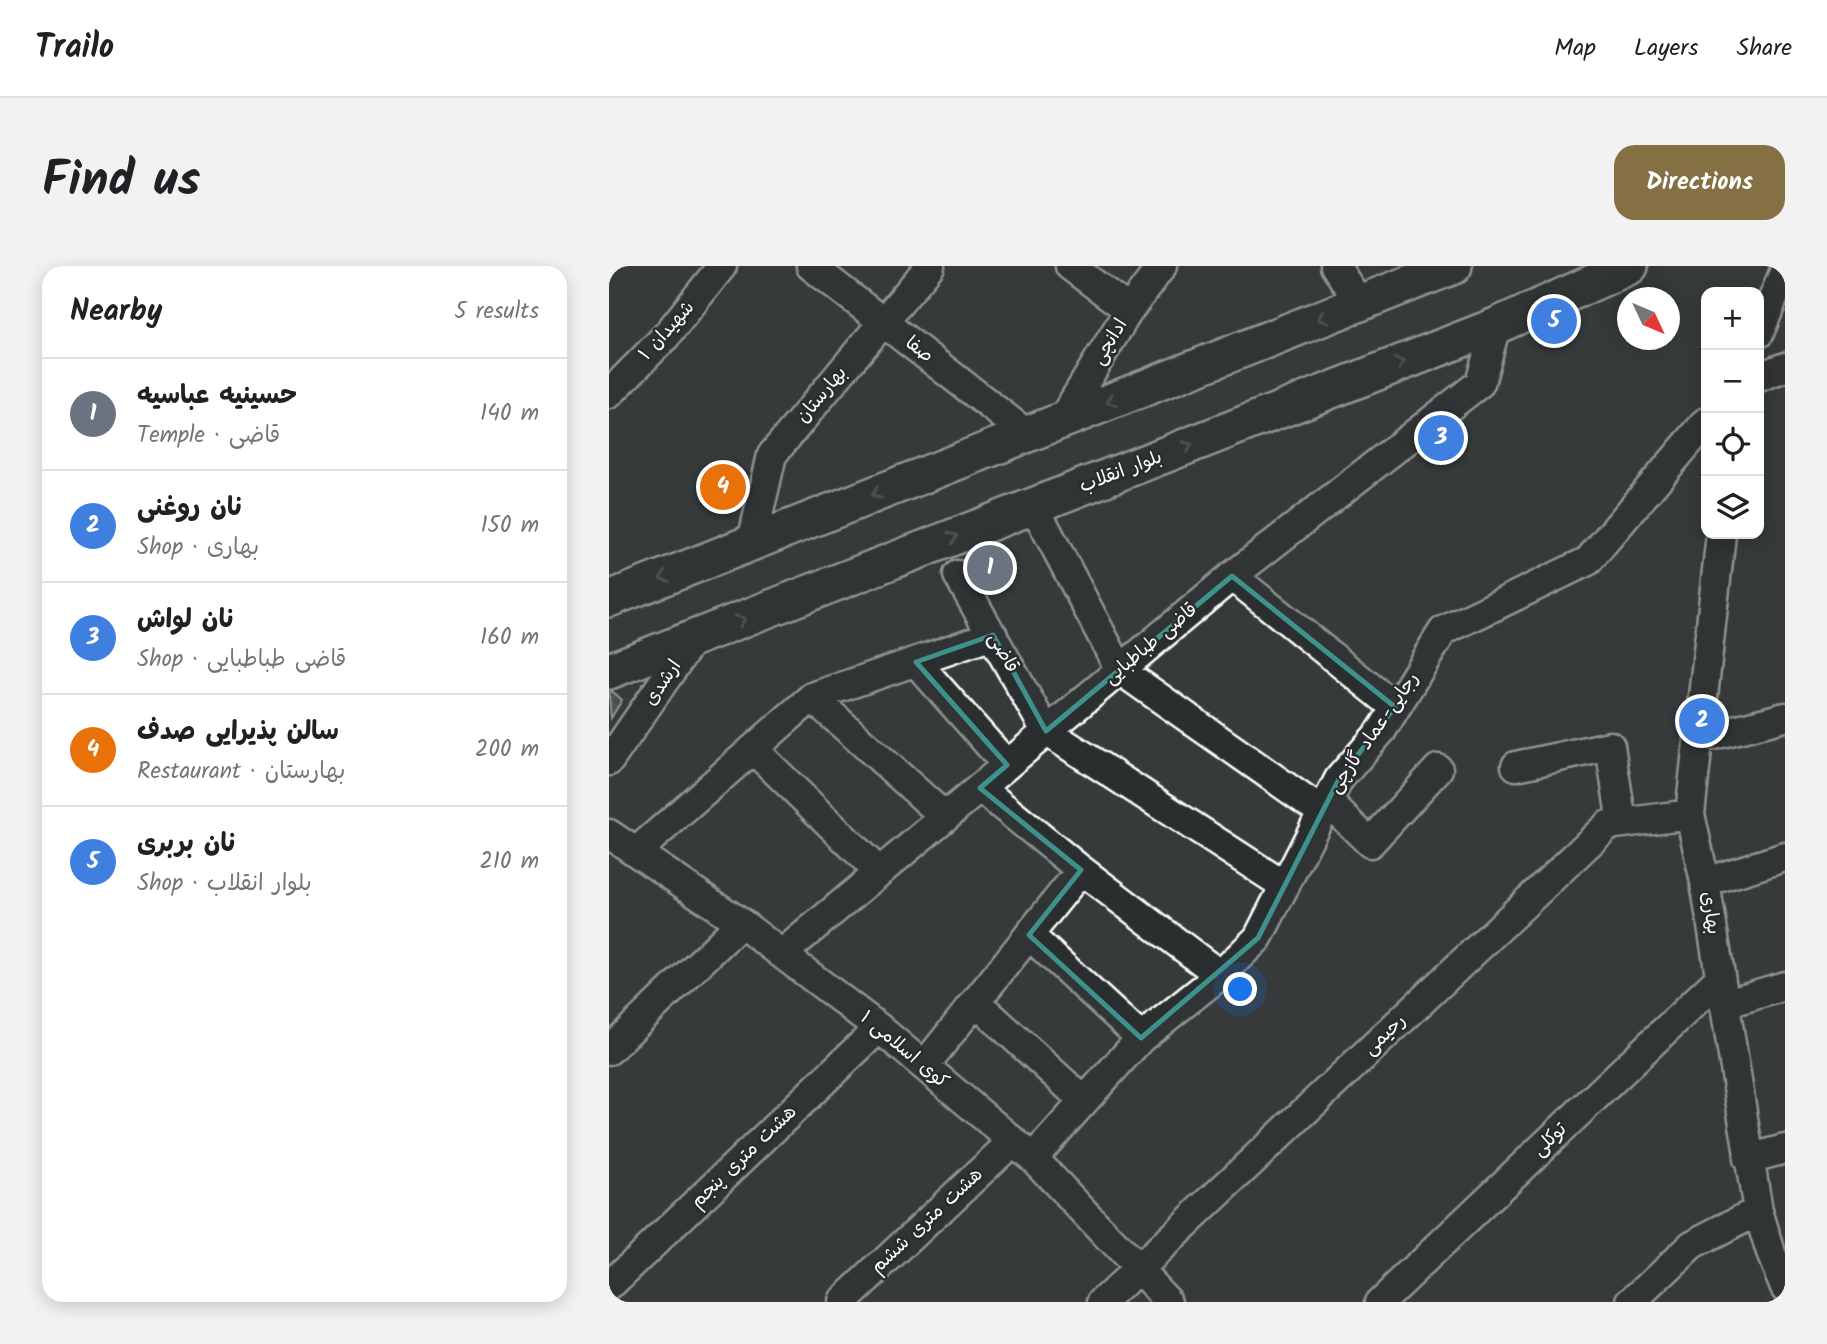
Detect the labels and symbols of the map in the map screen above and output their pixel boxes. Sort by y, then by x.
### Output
north arrow [1617,287,1680,350]
street label: شهیدان ۱ [632,294,702,368]
pin: 5 [1531,295,1577,347]
one-way arrow [1317,310,1329,324]
street label: ادانچی [1084,313,1136,371]
street label: صفا [898,329,940,371]
one-way arrow [1393,357,1405,371]
street label: بهارستان [789,360,855,430]
one-way arrow [1105,393,1117,407]
pin: 3 [1418,412,1464,464]
one-way arrow [1181,440,1193,454]
street label: بلوار انقلاب [1075,442,1167,502]
pin: 4 [700,461,746,513]
one-way arrow [871,485,883,499]
one-way arrow [946,532,958,546]
pin: 1 [967,542,1013,594]
one-way arrow [659,568,671,582]
street label: قاضی طباطبایی [1097,596,1205,692]
one-way arrow [734,614,746,628]
street label: قاضی [980,627,1026,679]
street label: ارشدی [636,654,690,712]
street label: رجایی-عماد گازچی [1321,666,1427,800]
pin: 2 [1679,695,1725,747]
street label: بهاری [1692,889,1728,937]
your location [1223,972,1257,1006]
street label: کوی اسلامی ۱ [853,1004,955,1096]
street label: رحیمی [1357,1007,1413,1063]
street label: هشت متری پنجم [684,1098,804,1216]
street label: توکلی [1526,1115,1575,1164]
street label: هشت متری ششم [864,1161,990,1281]

